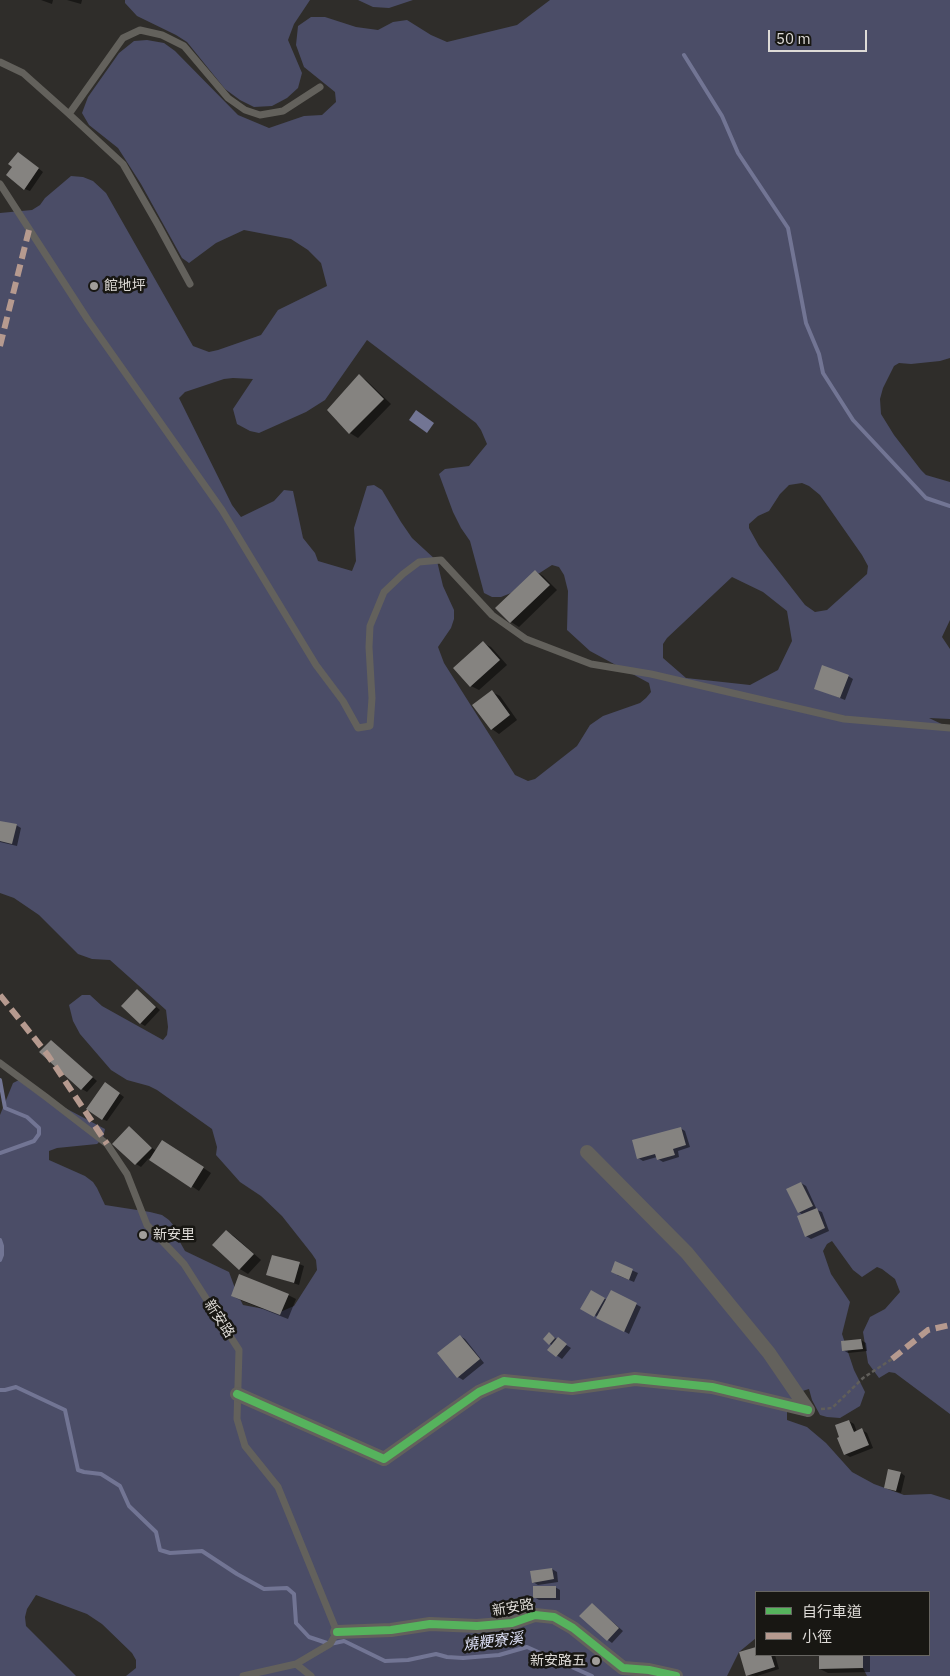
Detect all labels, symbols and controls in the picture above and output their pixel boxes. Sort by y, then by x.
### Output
scale bar [770,20,869,52]
text: 50 m [776,29,811,48]
place label: 館地坪 [104,278,146,294]
marker: 館地坪 [88,280,100,292]
place label: 新安里 [153,1227,195,1243]
marker: 新安里 [137,1229,149,1241]
street label: 新安路 [201,1297,237,1341]
legend [755,1591,930,1656]
street label: 新安路 [491,1596,535,1620]
text: 自行車道 [802,1602,862,1621]
text: 小徑 [802,1627,832,1646]
water label: 燒粳寮溪 [462,1629,524,1655]
place label: 新安路五 [530,1653,586,1669]
marker: 新安路五 [590,1655,602,1667]

